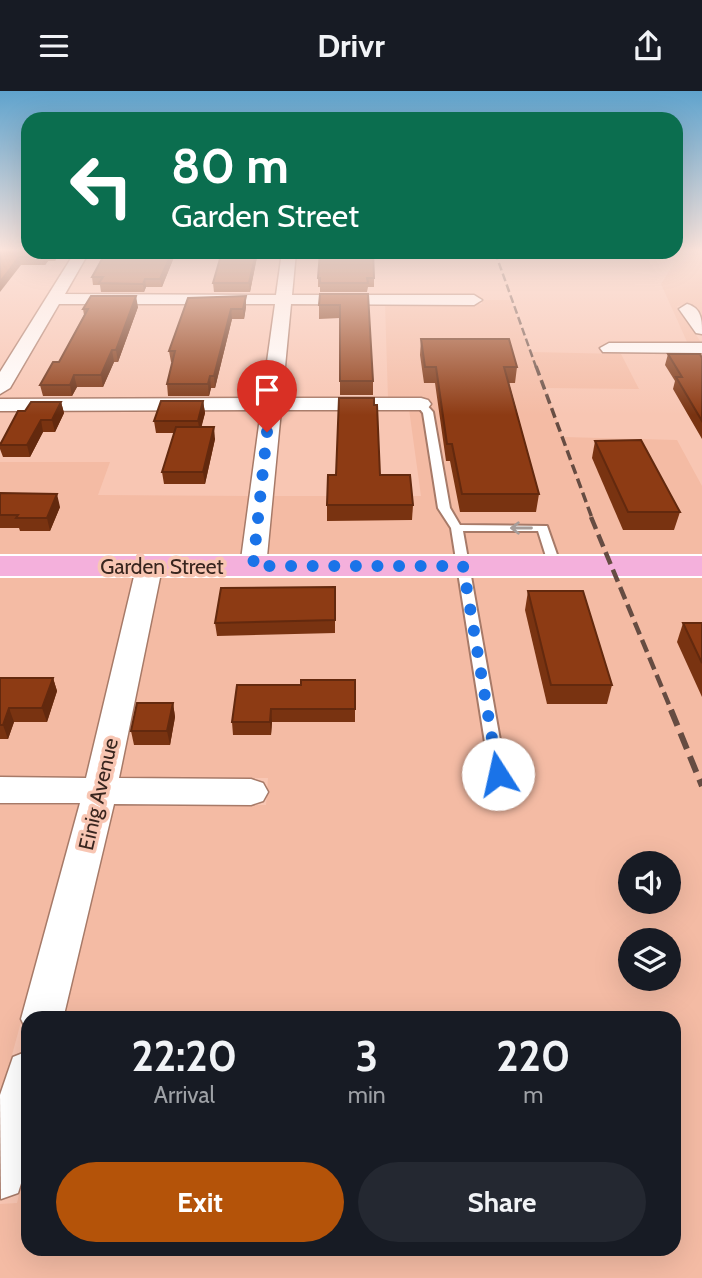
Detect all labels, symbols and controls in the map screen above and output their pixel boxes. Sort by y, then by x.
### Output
text: Drivr [317,26,385,65]
icon: menu [35,27,73,65]
icon: share [629,27,667,65]
text: 80 m [171,136,289,195]
icon: left [56,140,147,231]
text: Garden Street [171,196,359,235]
pin [237,360,297,432]
icon: arrive [248,371,286,409]
one-way arrow [509,521,532,535]
street label: Garden Street [100,554,224,579]
street label: Einig Avenue [73,735,123,853]
position arrow [461,737,535,811]
map controls [618,851,681,991]
button: sound [618,851,681,914]
button: layers [618,928,681,991]
text: 22:20 [132,1030,237,1082]
text: 3 [355,1030,378,1082]
text: 220 [496,1030,570,1082]
text: Arrival [154,1081,215,1109]
text: min [348,1081,386,1109]
text: m [523,1081,543,1109]
button: Exit [56,1162,344,1242]
button: Share [358,1162,646,1242]

